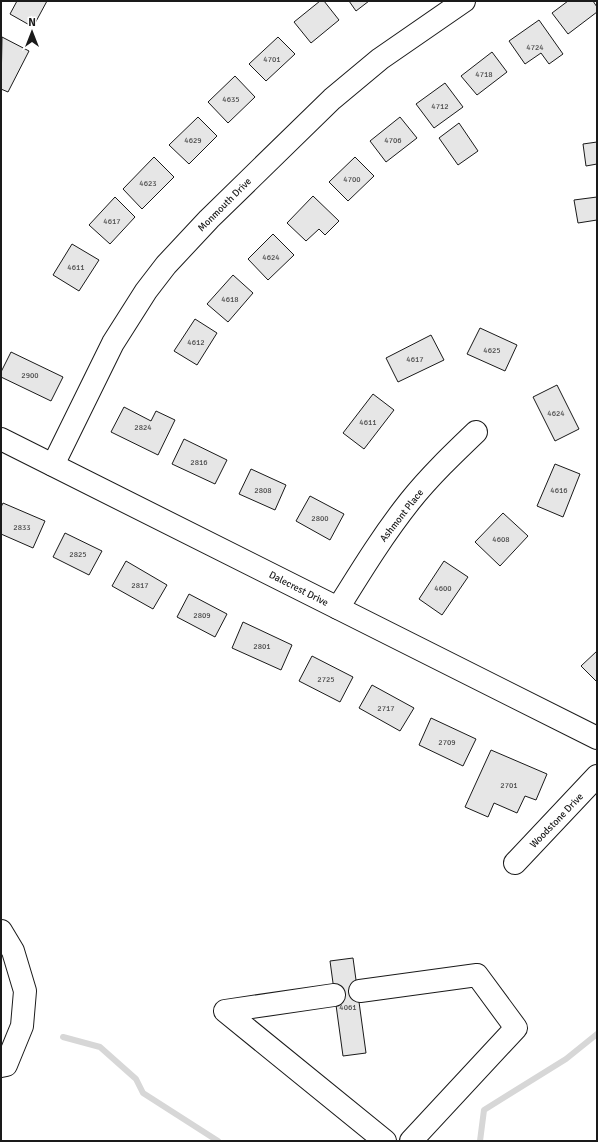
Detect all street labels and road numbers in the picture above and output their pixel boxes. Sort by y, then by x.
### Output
street label: Monmouth Drive [195,175,254,234]
street label: Ashmont Place [377,487,426,544]
street label: Dalecrest Drive [267,569,330,609]
street label: Woodstone Drive [527,791,586,851]

